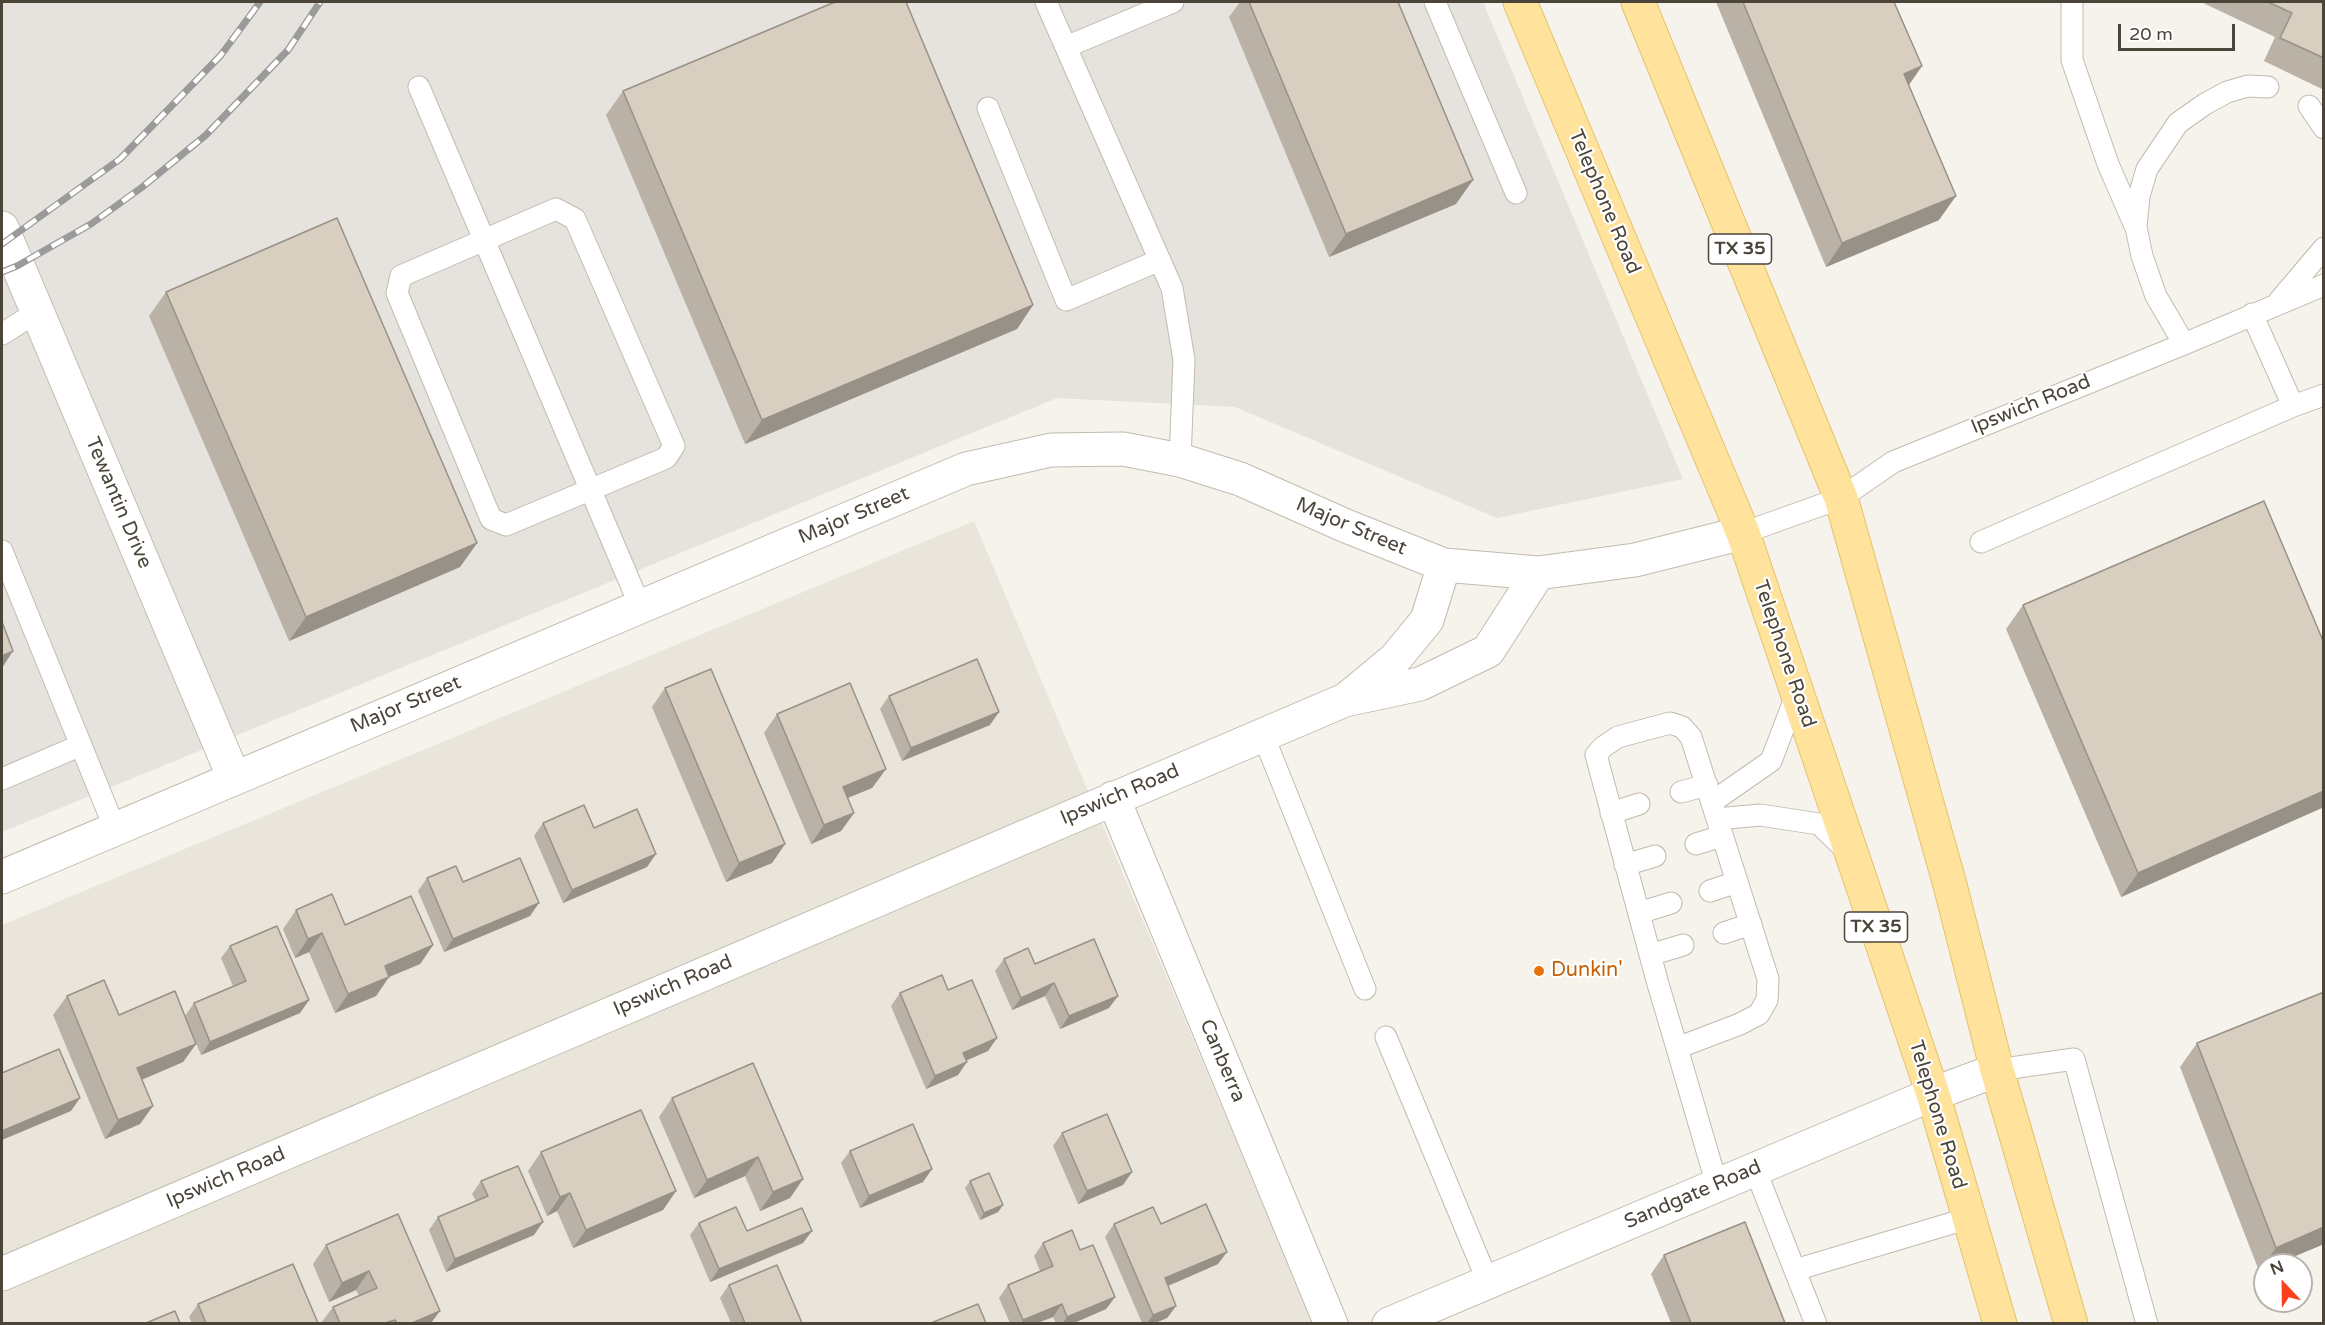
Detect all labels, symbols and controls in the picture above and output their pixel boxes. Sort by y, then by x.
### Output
scale bar [2121,12,2238,50]
text: 20 m [2129,23,2173,45]
street label: Telephone Road [1563,126,1645,278]
road number: TX 35 [1708,234,1772,264]
street label: Ipswich Road [1968,370,2094,440]
street label: Tewantin Drive [80,434,156,572]
street label: Major Street [795,482,913,550]
street label: Major Street [1292,493,1410,561]
street label: Telephone Road [1748,577,1820,731]
street label: Major Street [347,671,465,739]
street label: Ipswich Road [1057,759,1183,831]
road number: TX 35 [1844,912,1908,942]
street label: Ipswich Road [610,950,736,1022]
place label: Dunkin' [1551,959,1623,983]
marker: Dunkin' [1532,964,1546,978]
street label: Canberra [1194,1016,1250,1106]
street label: Telephone Road [1903,1038,1971,1192]
street label: Ipswich Road [163,1142,289,1214]
street label: Sandgate Road [1621,1155,1765,1235]
north arrow [2253,1253,2313,1313]
text: N [2267,1256,2287,1280]

